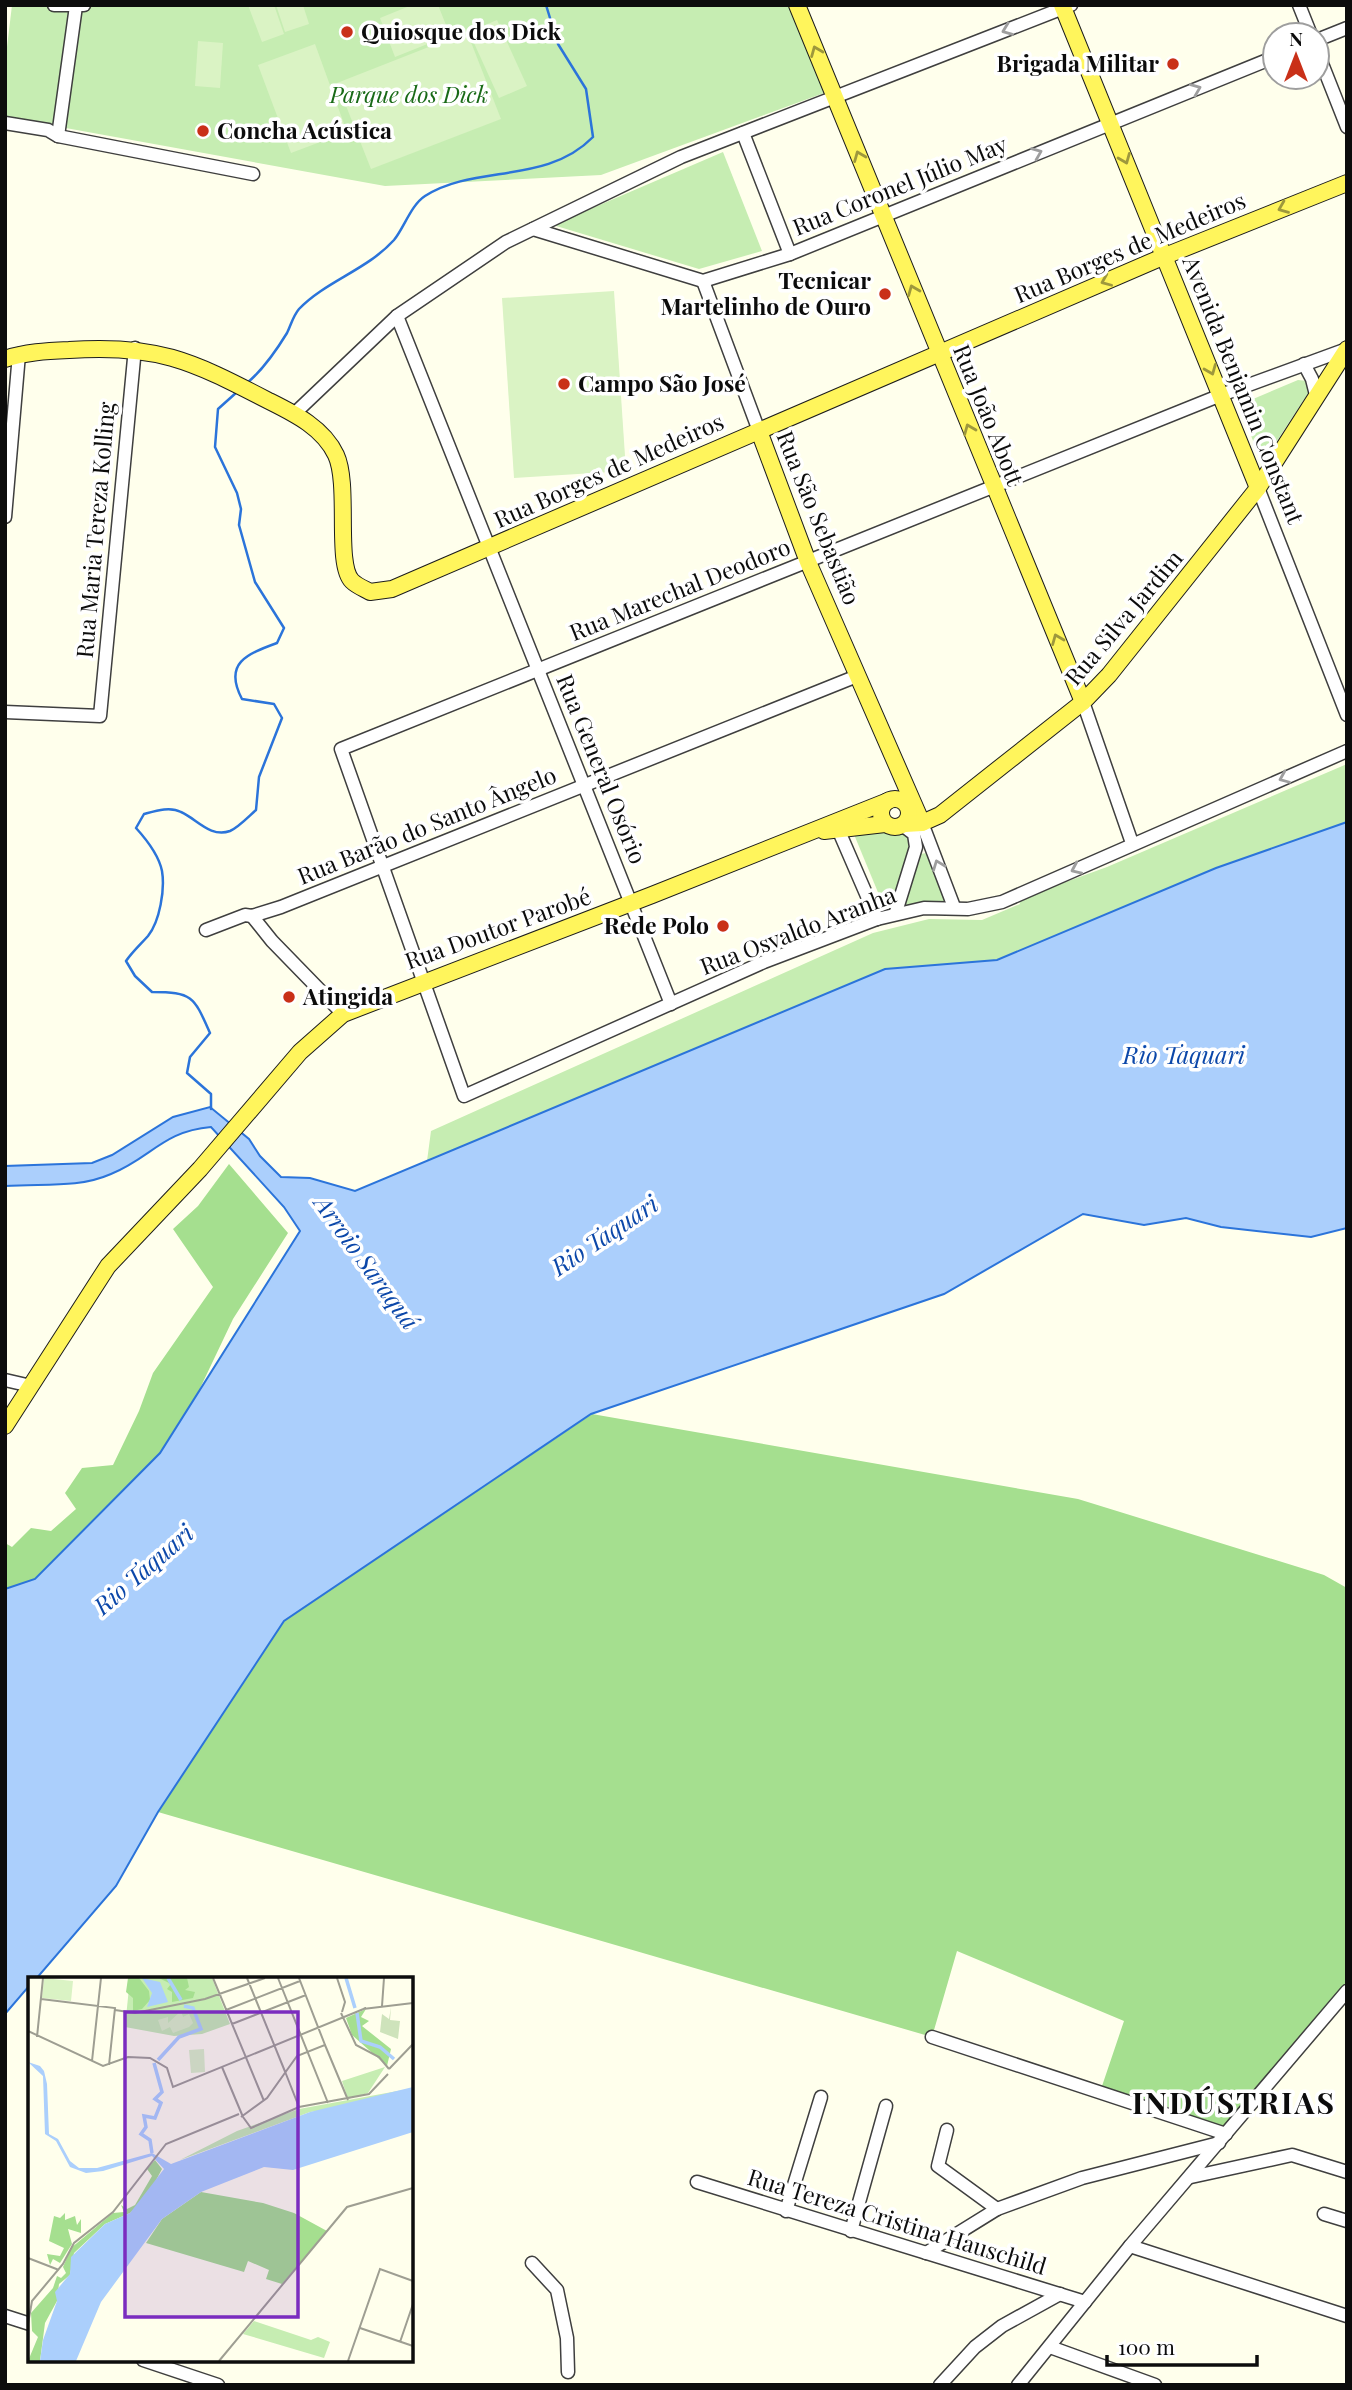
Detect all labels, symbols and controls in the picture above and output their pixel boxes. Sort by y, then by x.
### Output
place label: Quiosque dos Dick [361,15,562,46]
north arrow [1261,21,1331,91]
one-way arrow [1002,22,1014,36]
marker: Quiosque dos Dick [339,24,355,40]
text: N [1289,25,1303,51]
one-way arrow [810,46,824,59]
place label: Brigada Militar [997,47,1159,78]
marker: Brigada Militar [1165,56,1181,72]
park label: Parque dos Dick [329,78,489,109]
one-way arrow [1190,83,1202,97]
place label: Concha Acústica [217,114,392,145]
marker: Concha Acústica [195,123,211,139]
street label: Rua Coronel Júlio May [788,127,1012,242]
one-way arrow [1029,147,1042,161]
one-way arrow [853,151,867,163]
one-way arrow [1117,152,1131,164]
street label: Rua Borges de Medeiros [1009,184,1250,309]
one-way arrow [1278,200,1290,214]
street label: Avenida Benjamin Constant [1176,250,1313,528]
place label: Tecnicar Martelinho de Ouro [660,264,871,321]
one-way arrow [1101,273,1113,287]
one-way arrow [907,285,921,297]
marker: Tecnicar Martelinho de Ouro [877,286,893,302]
street label: Rua João Abott [947,339,1032,490]
one-way arrow [1203,362,1217,375]
place label: Campo São José [578,367,746,398]
marker: Campo São José [556,376,572,392]
street label: Rua Maria Tereza Kolling [68,400,121,659]
street label: Rua Borges de Medeiros [489,405,728,534]
one-way arrow [964,424,978,436]
street label: Rua São Sebastião [770,426,868,609]
street label: Rua Marechal Deodoro [564,530,794,647]
street label: Rua Silva Jardim [1057,542,1189,691]
one-way arrow [1051,634,1065,646]
street label: Rua General Osório [550,669,655,868]
street label: Rua Barão do Santo Ângelo [292,758,560,891]
one-way arrow [1279,770,1291,784]
one-way arrow [932,860,946,872]
one-way arrow [1070,861,1083,875]
street label: Rua Osvaldo Aranha [695,878,900,981]
street label: Rua Doutor Parobé [400,880,595,976]
place label: Rede Polo [604,909,709,940]
marker: Rede Polo [715,918,731,934]
place label: Atingida [302,980,393,1011]
marker: Atingida [281,989,297,1005]
water label: Rio Taquari [1122,1038,1246,1070]
water label: Arroio Saraquá [306,1186,427,1336]
water label: Rio Taquari [543,1186,664,1282]
water label: Rio Taquari [85,1516,200,1621]
inset map [28,1977,413,2362]
district label: INDÚSTRIAS [1132,2082,1336,2122]
street label: Rua Tereza Cristina Hauschild [744,2160,1051,2281]
scale bar [1107,2324,1258,2368]
text: 100 m [1118,2332,1175,2360]

